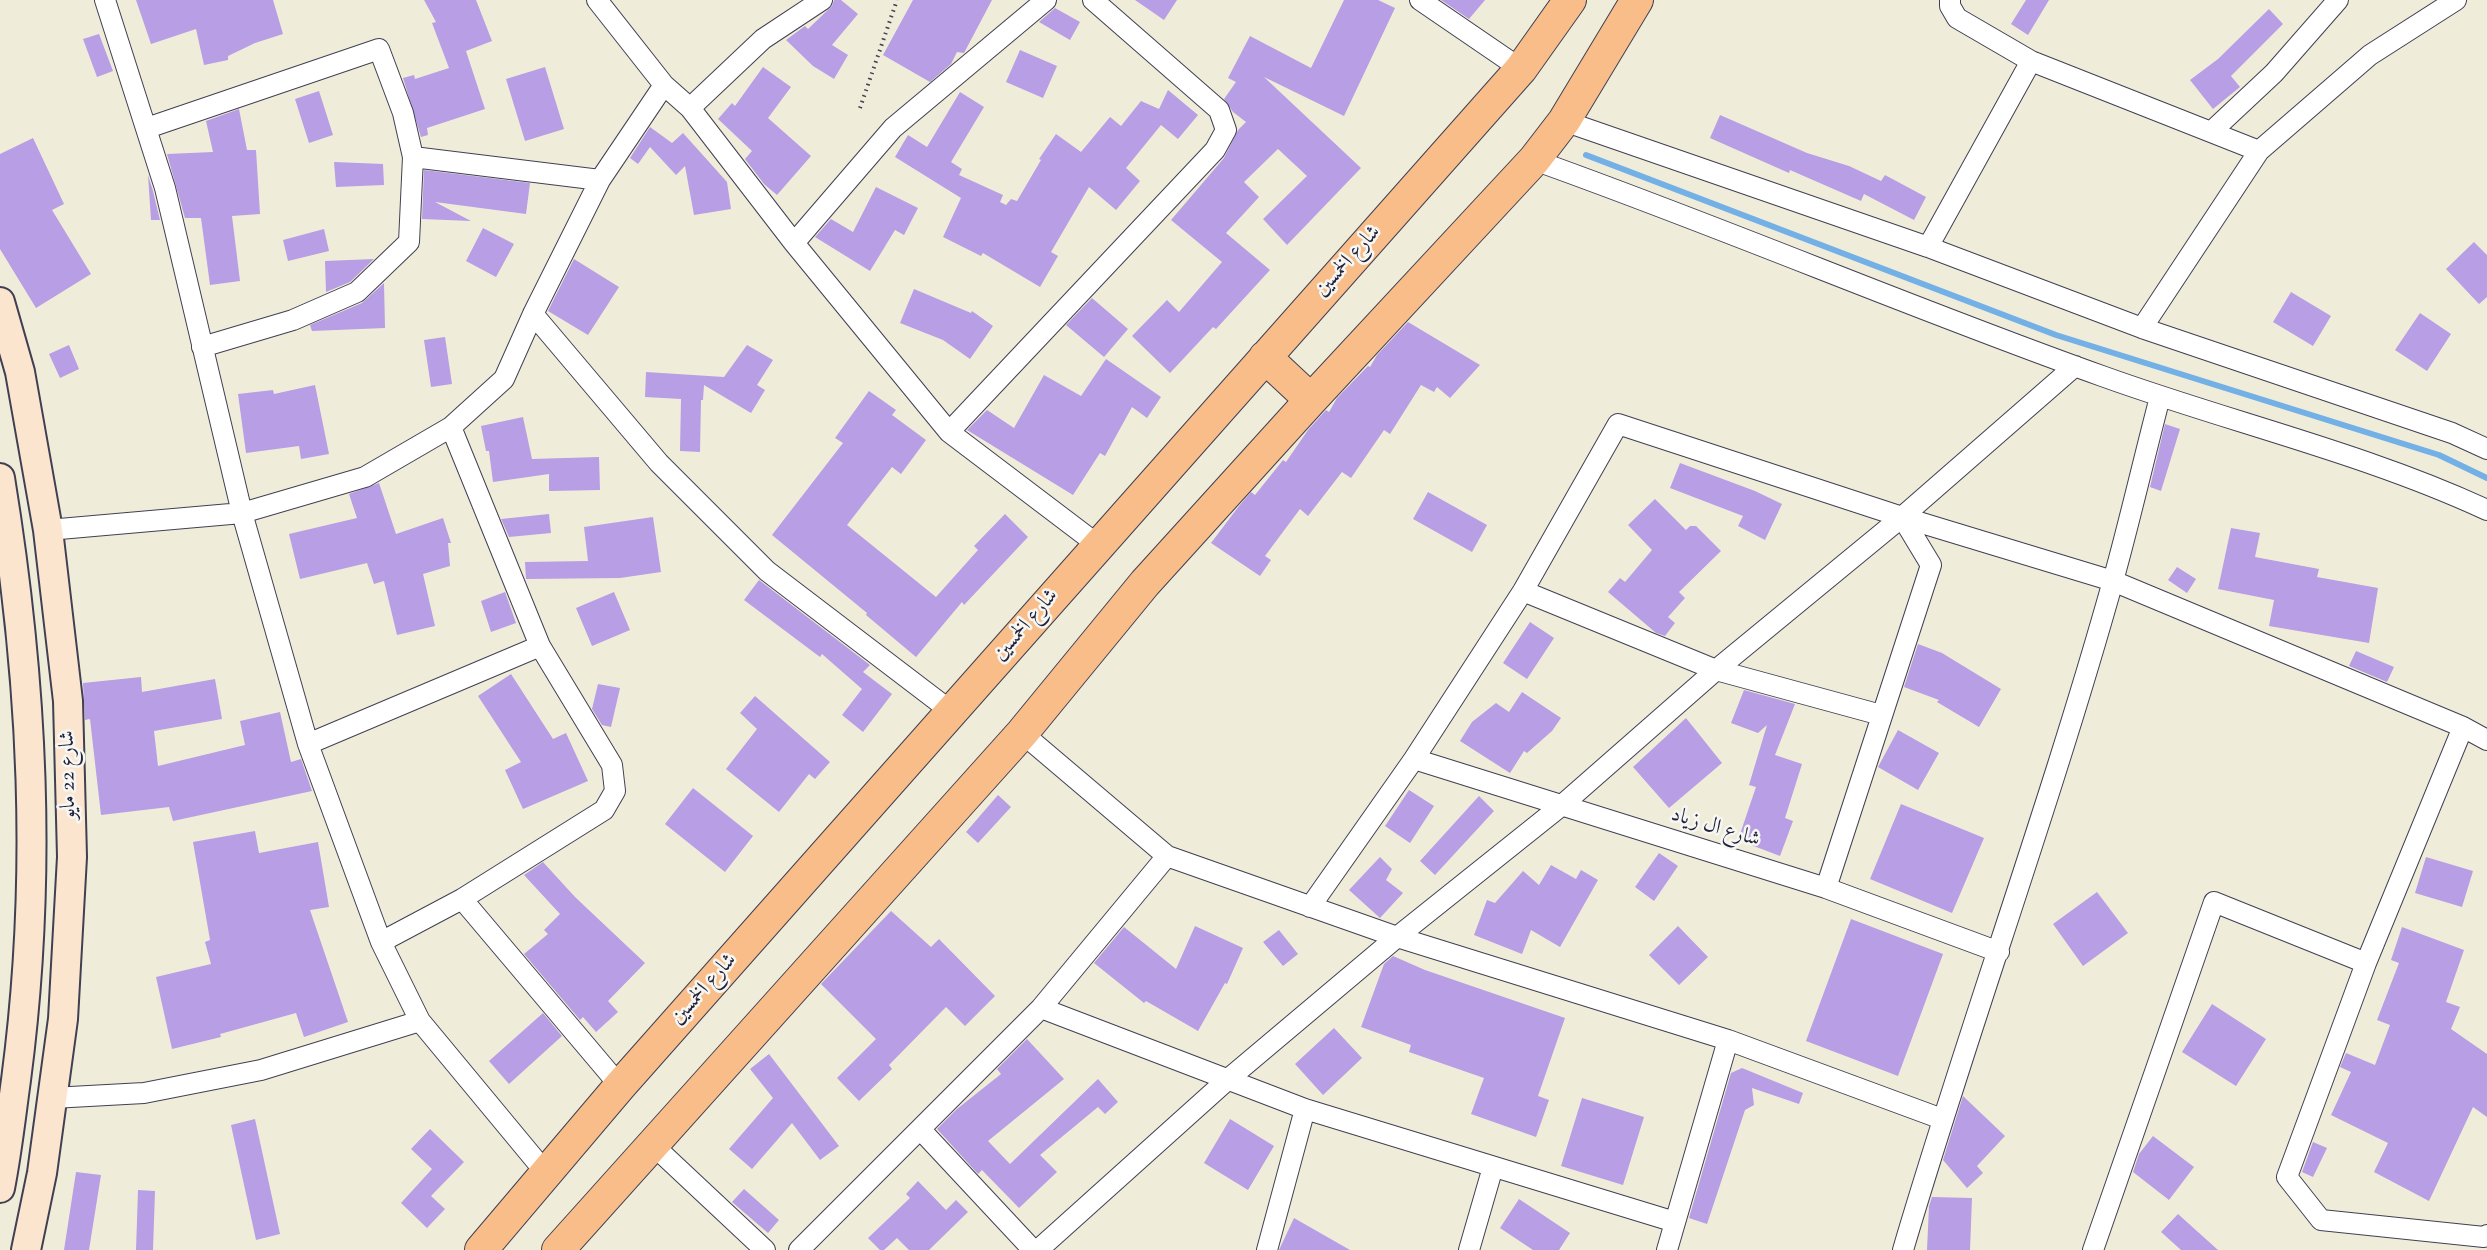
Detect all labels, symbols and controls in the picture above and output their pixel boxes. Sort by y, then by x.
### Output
street label: شارع الخمسين [1311,221,1387,303]
street label: شارع الخمسين [989,585,1065,667]
street label: شارع 22 مايو [57,730,83,820]
street label: شارع ال زياد [1667,804,1763,854]
street label: شارع الخمسين [667,949,743,1031]

